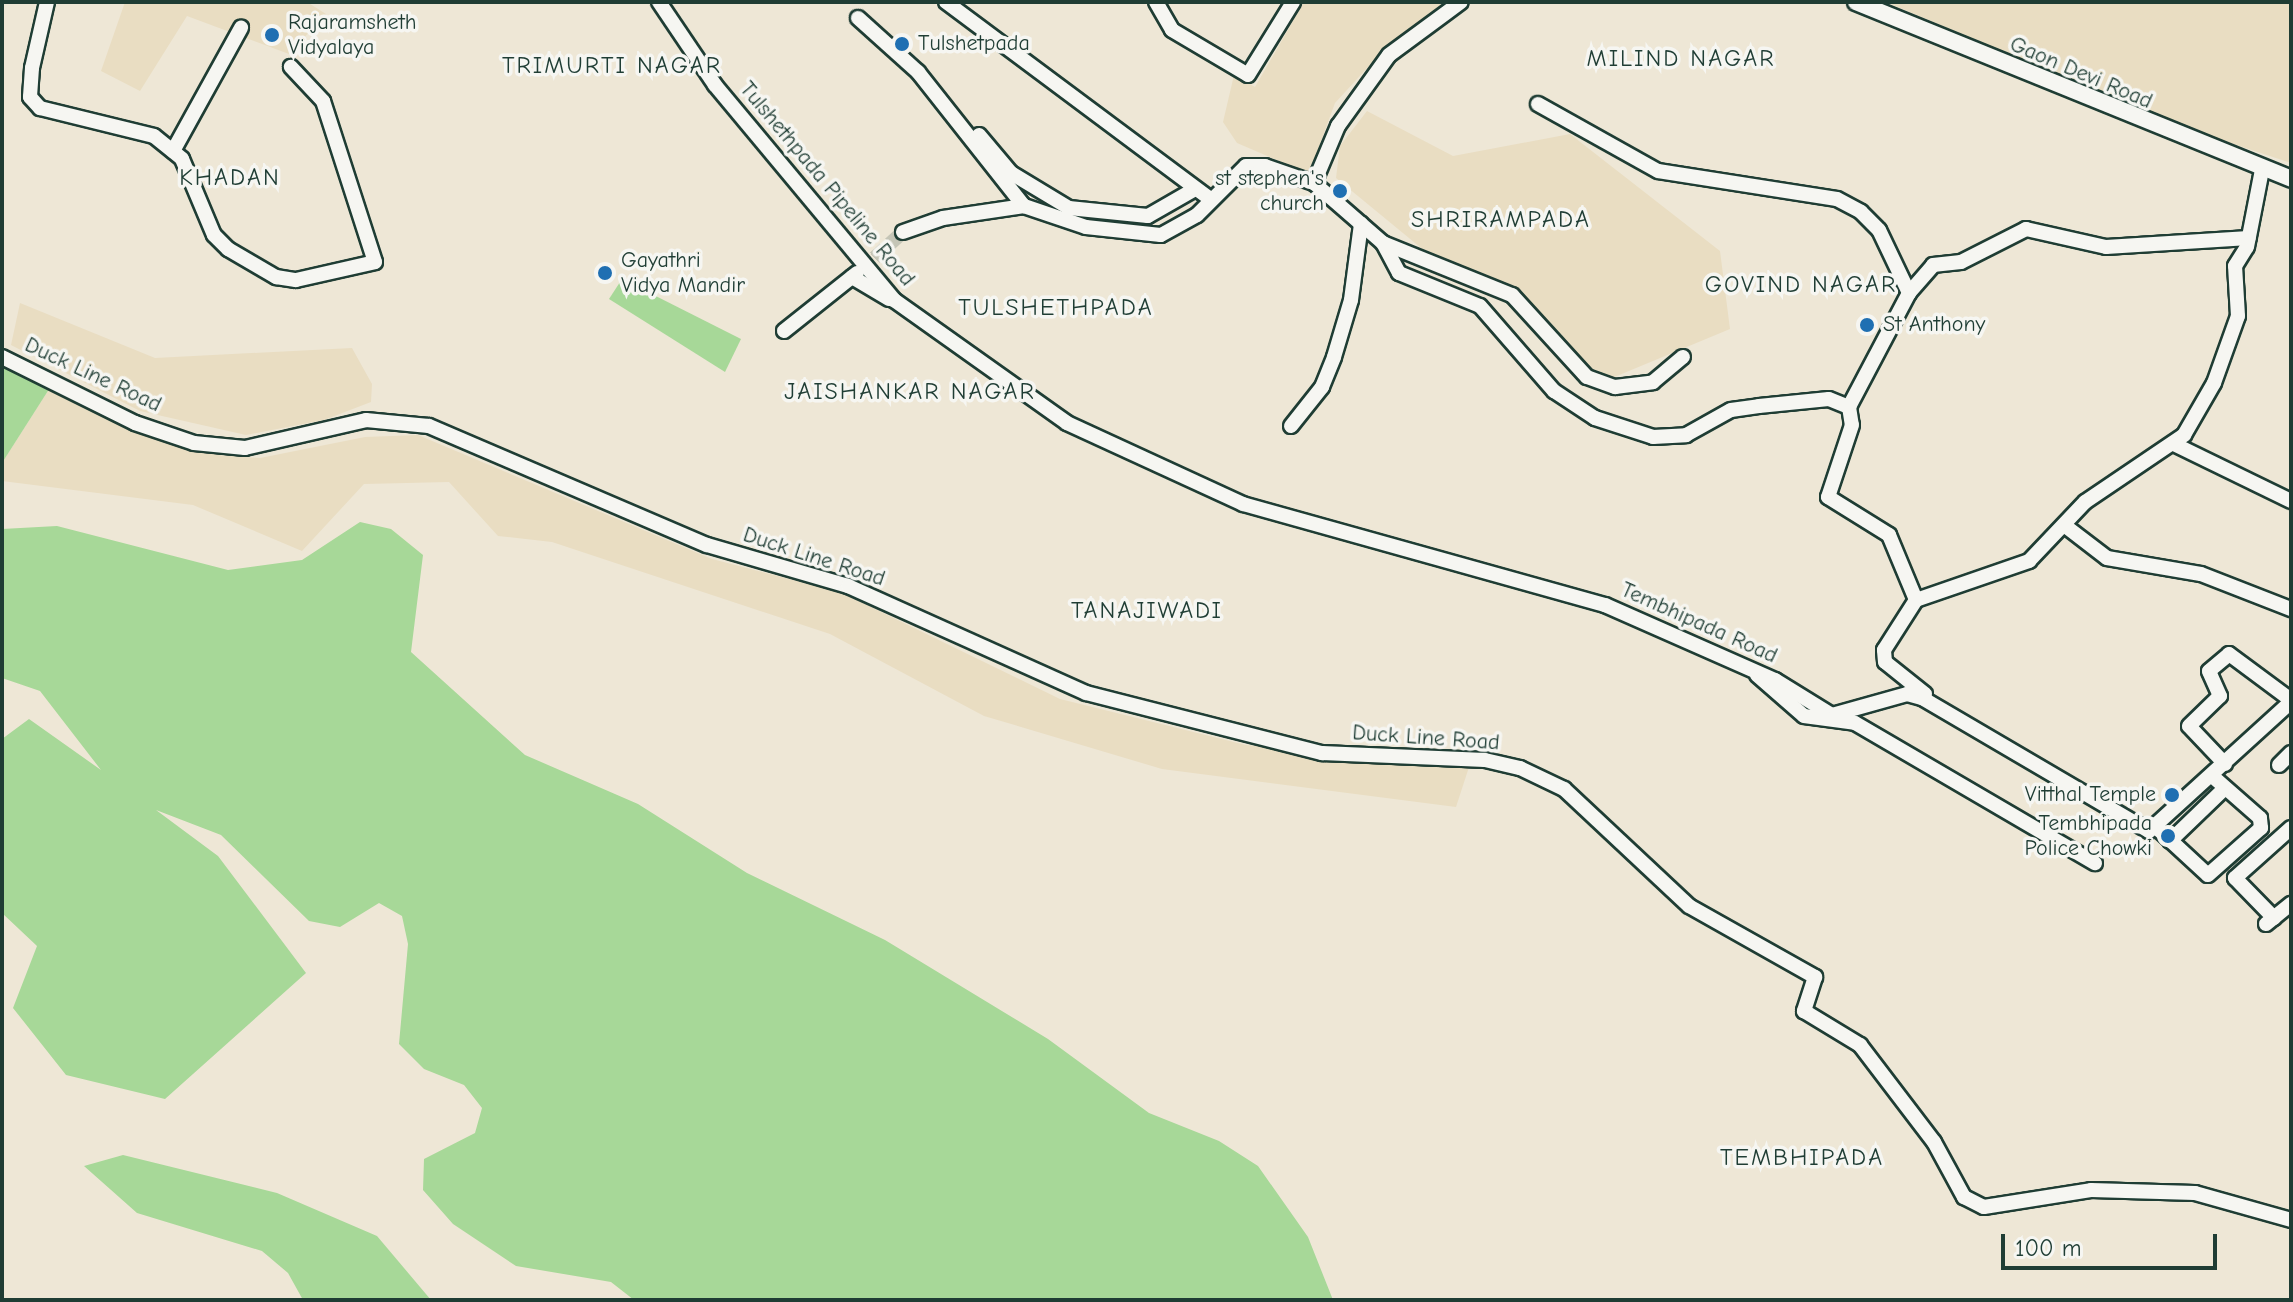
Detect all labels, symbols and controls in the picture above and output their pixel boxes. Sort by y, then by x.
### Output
place label: Rajaramsheth Vidyalaya [288,9,417,60]
marker: Rajaramsheth Vidyalaya [263,26,281,44]
place label: Tulshetpada [918,31,1030,57]
street label: Gaon Devi Road [2006,31,2156,115]
marker: Tulshetpada [893,35,911,53]
district label: MILIND NAGAR [1587,45,1775,73]
district label: TRIMURTI NAGAR [502,52,722,80]
street label: Tulshethpada Pipeline Road [734,76,920,292]
district label: KHADAN [179,164,281,192]
place label: st stephen's church [1215,165,1324,216]
marker: st stephen's church [1331,182,1349,200]
district label: SHRIRAMPADA [1411,206,1591,234]
place label: Gayathri Vidya Mandir [621,247,745,298]
marker: Gayathri Vidya Mandir [596,264,614,282]
district label: GOVIND NAGAR [1705,271,1897,299]
district label: TULSHETHPADA [958,294,1154,322]
place label: St Anthony [1883,312,1985,338]
marker: St Anthony [1858,316,1876,334]
street label: Duck Line Road [20,332,166,418]
district label: JAISHANKAR NAGAR [784,378,1036,406]
street label: Duck Line Road [740,522,888,592]
street label: Tembhipada Road [1617,577,1781,669]
district label: TANAJIWADI [1071,597,1223,625]
street label: Duck Line Road [1351,720,1501,756]
place label: Vitthal Temple [2025,782,2156,808]
marker: Vitthal Temple [2163,786,2181,804]
place label: Tembhipada Police Chowki [2025,810,2152,862]
marker: Tembhipada Police Chowki [2159,827,2177,845]
district label: TEMBHIPADA [1720,1144,1884,1172]
scale bar [2005,1218,2221,1268]
text: 100 m [2015,1234,2082,1262]

